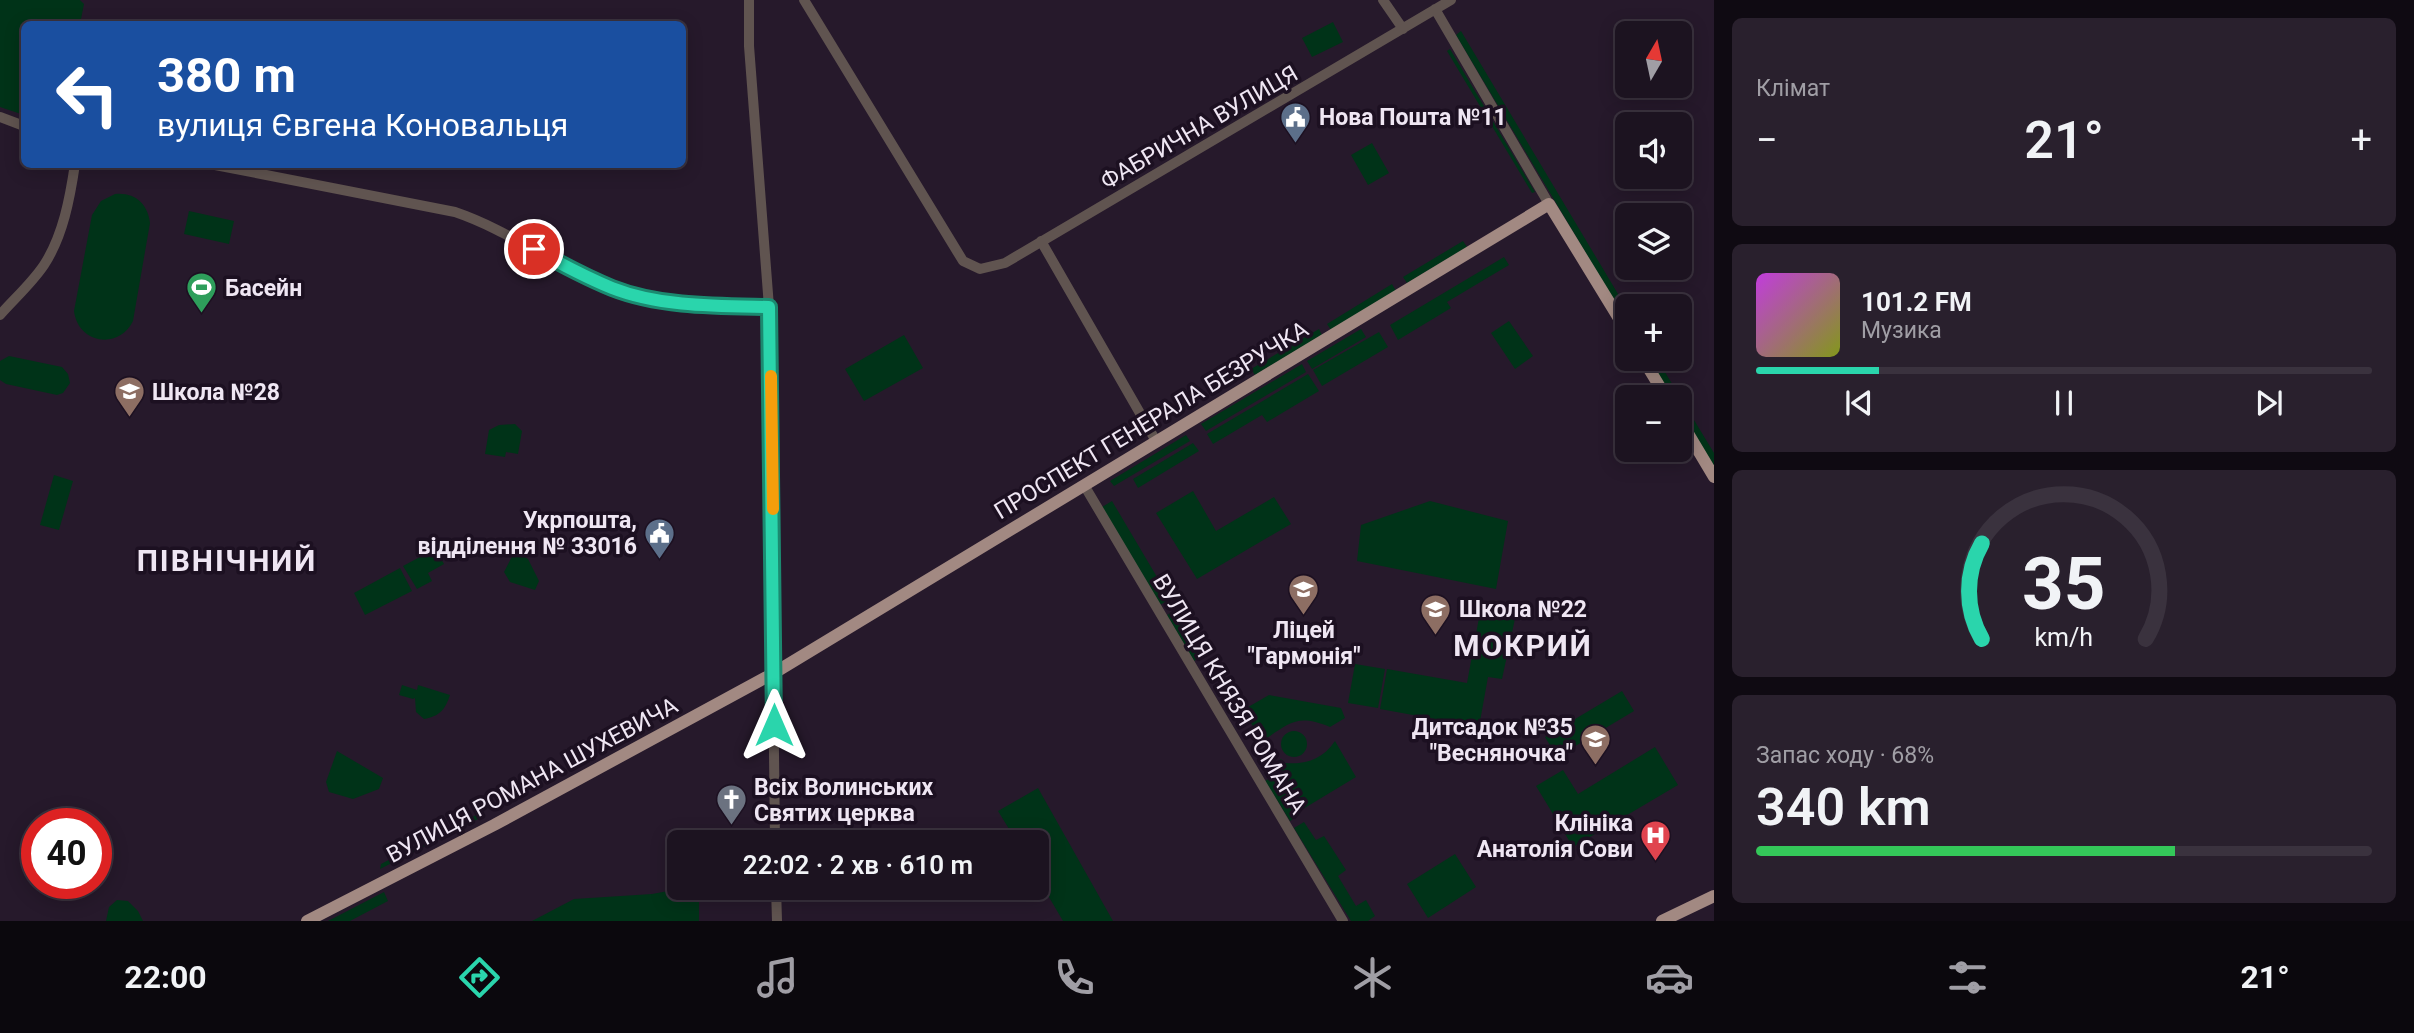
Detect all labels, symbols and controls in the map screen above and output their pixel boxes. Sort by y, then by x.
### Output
north arrow [1615,21,1692,98]
map controls [1615,21,1692,462]
text: 380 m [157,47,296,104]
icon: left [42,49,133,140]
street label: ФАБРИЧНА ВУЛИЦЯ [1096,60,1303,195]
text: Клімат [1756,75,1830,102]
public building icon: Нова Пошта №11 [1279,100,1313,144]
place label: Нова Пошта №11 [1319,104,1507,131]
text: вулиця Євгена Коновальця [157,106,568,144]
text: 21° [2024,110,2104,171]
button: sound [1615,112,1692,189]
text: − [1756,118,1778,162]
text: + [2350,118,2372,162]
button: layers [1615,203,1692,280]
pin [504,219,564,279]
icon: arrive [515,230,553,268]
sports icon: Басейн [185,271,219,315]
place label: Басейн [225,275,302,302]
text: 101.2 FM [1861,287,1972,317]
button: + [1615,294,1692,371]
street label: ПРОСПЕКТ ГЕНЕРАЛА БЕЗРУЧКА [989,316,1313,525]
text: Музика [1861,317,1942,344]
school or university icon: Школа №28 [112,375,146,419]
place label: Школа №28 [152,379,280,406]
icon: previous [1840,384,1878,422]
icon: pause [2045,384,2083,422]
icon: next [2250,384,2288,422]
button: − [1615,385,1692,462]
place label: Укрпошта, відділення № 33016 [417,507,637,560]
public building icon: Укрпошта, відділення № 33016 [643,516,677,560]
text: 35 [2022,542,2106,628]
district label: ПІВНІЧНИЙ [137,543,317,578]
street label: ВУЛИЦЯ КНЯЗЯ РОМАНА [1147,569,1312,819]
school or university icon: Ліцей "Гармонія" [1287,572,1321,616]
school or university icon: Школа №22 [1419,592,1453,636]
place label: Школа №22 [1459,596,1587,623]
place label: Ліцей "Гармонія" [1247,617,1361,670]
text: km/h [2035,623,2093,652]
district label: МОКРИЙ [1453,628,1593,663]
position arrow [737,688,811,762]
street label: ВУЛИЦЯ РОМАНА ШУХЕВИЧА [382,692,682,869]
place label: Дитсадок №35 "Весняночка" [1412,714,1573,767]
school or university icon: Дитсадок №35 "Весняночка" [1579,723,1613,767]
text: Запас ходу · 68% [1756,742,1934,769]
place label: Всіх Волинських Святих церква [754,774,934,827]
text: 340 km [1756,777,1931,838]
church icon: Всіх Волинських Святих церква [714,783,748,827]
speed limit sign: 40 [21,808,112,899]
place label: Клініка Анатолія Сови [1477,810,1633,863]
hospital icon: Клініка Анатолія Сови [1639,819,1673,863]
text: 22:02 · 2 хв · 610 m [743,850,973,880]
icon: directions [455,953,504,1002]
icon: music [753,953,802,1002]
icon: phone [1050,953,1099,1002]
icon: climate [1348,953,1397,1002]
icon: car [1645,953,1694,1002]
icon: filters [1943,953,1992,1002]
text: 22:00 [124,958,207,996]
text: 21° [2240,958,2290,996]

